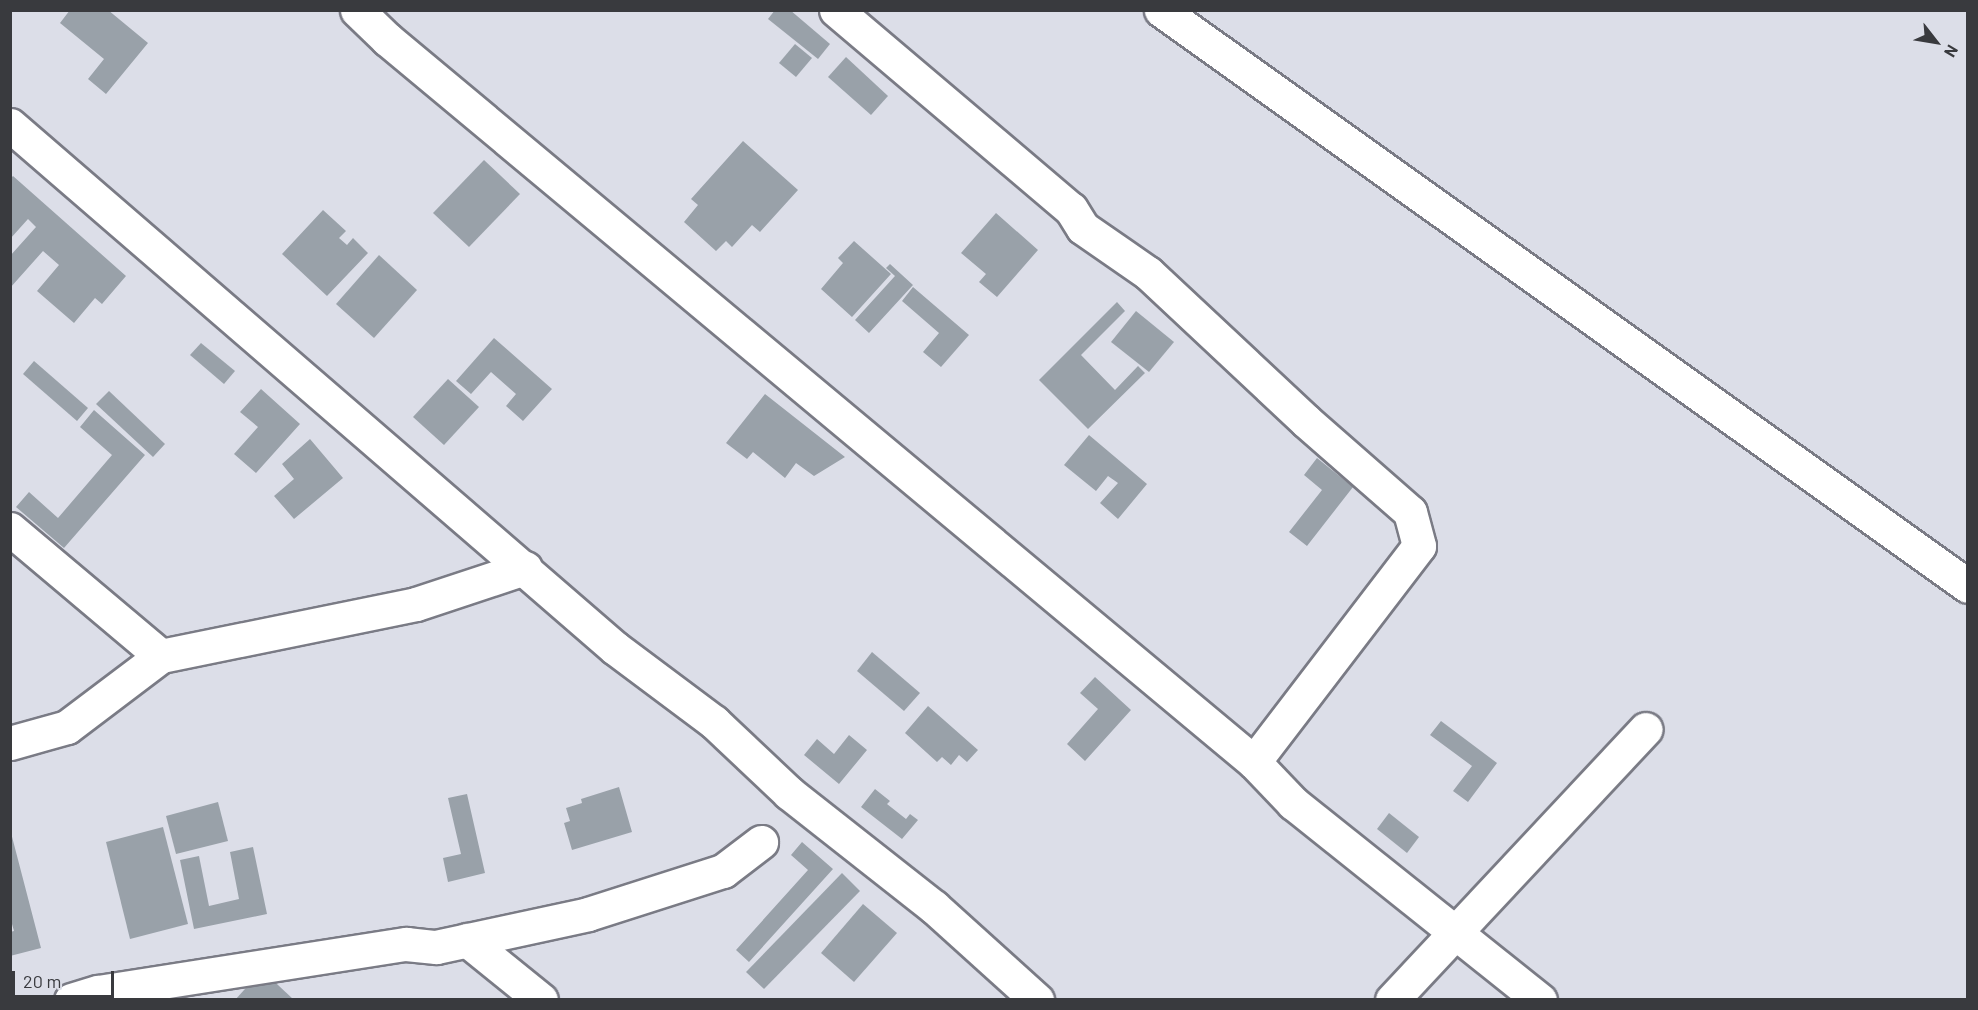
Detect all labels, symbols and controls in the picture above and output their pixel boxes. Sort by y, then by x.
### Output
north arrow [1906,12,1966,72]
text: N [1941,42,1963,61]
scale bar [15,959,117,997]
text: 20 m [23,970,61,992]

